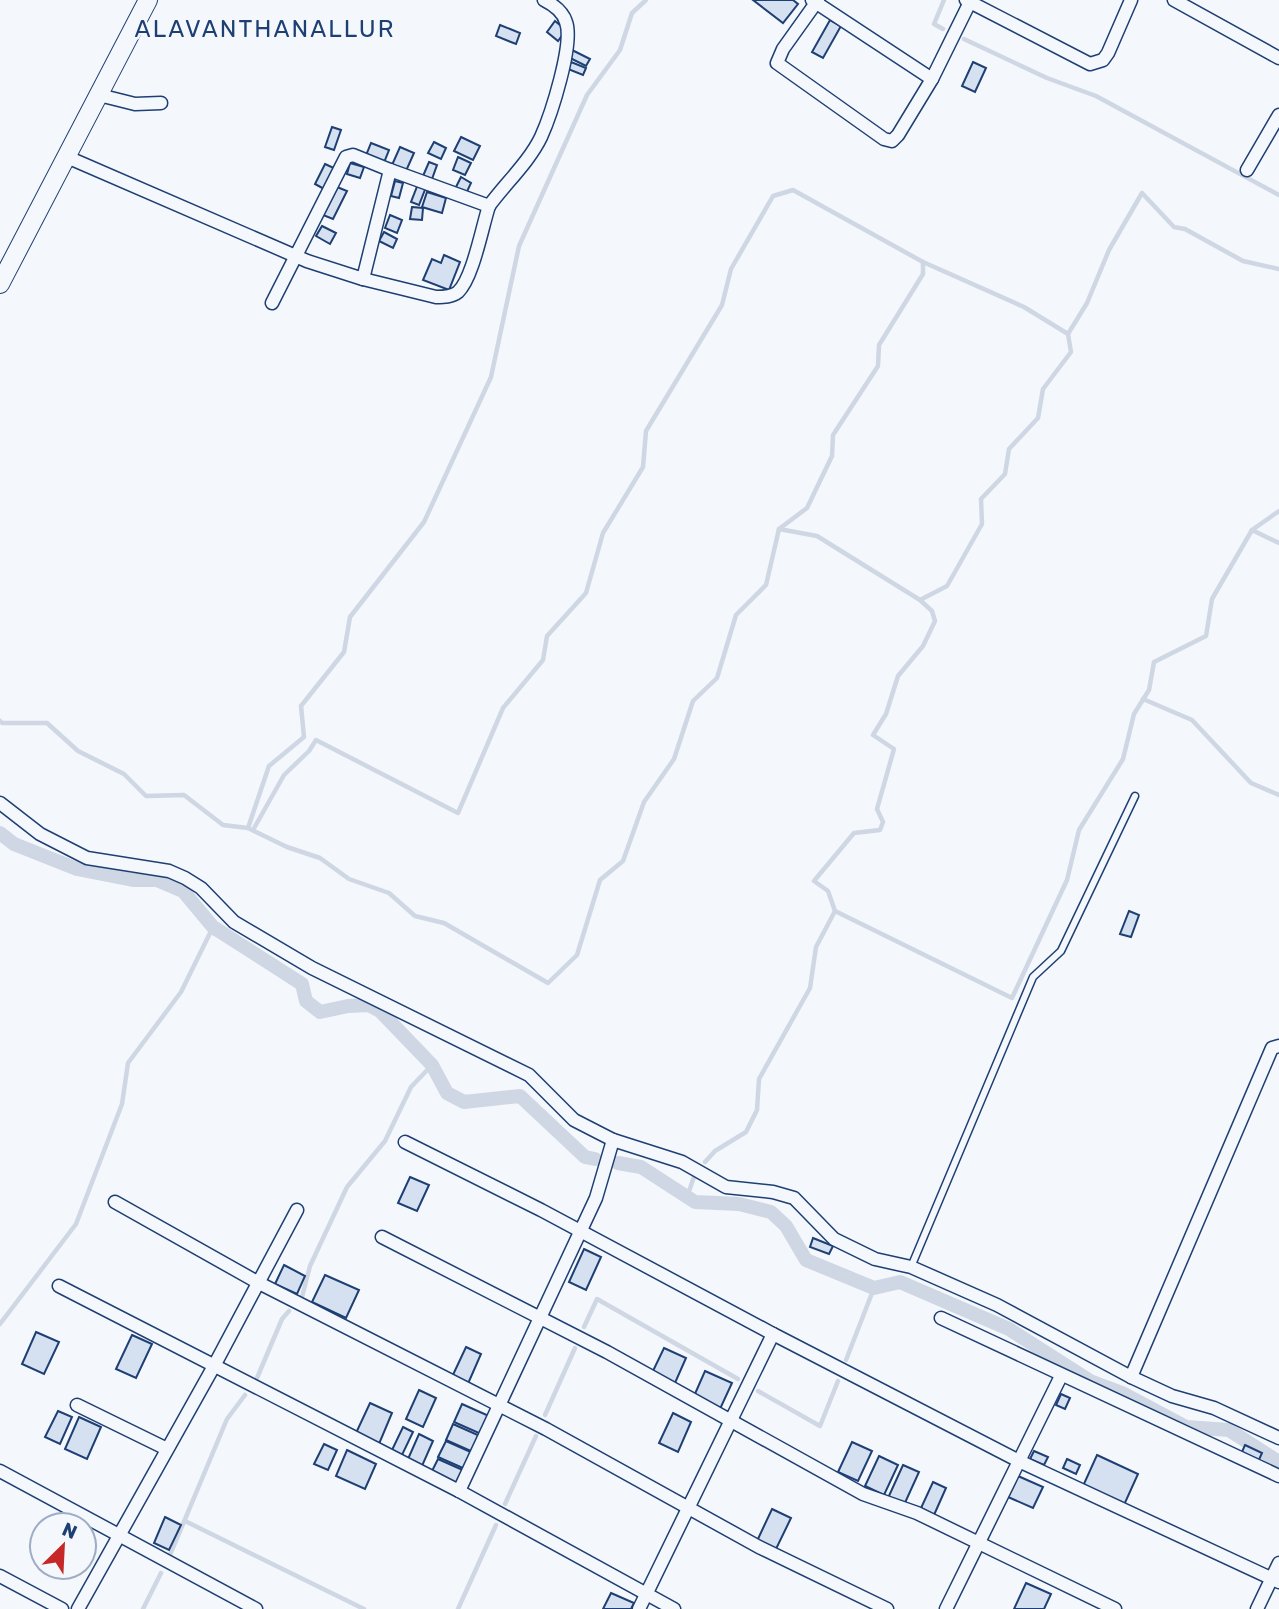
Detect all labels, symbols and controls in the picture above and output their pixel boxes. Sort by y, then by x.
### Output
district label: ALAVANTHANALLUR [135,15,395,43]
north arrow [28,1511,98,1581]
text: N [59,1518,81,1544]

